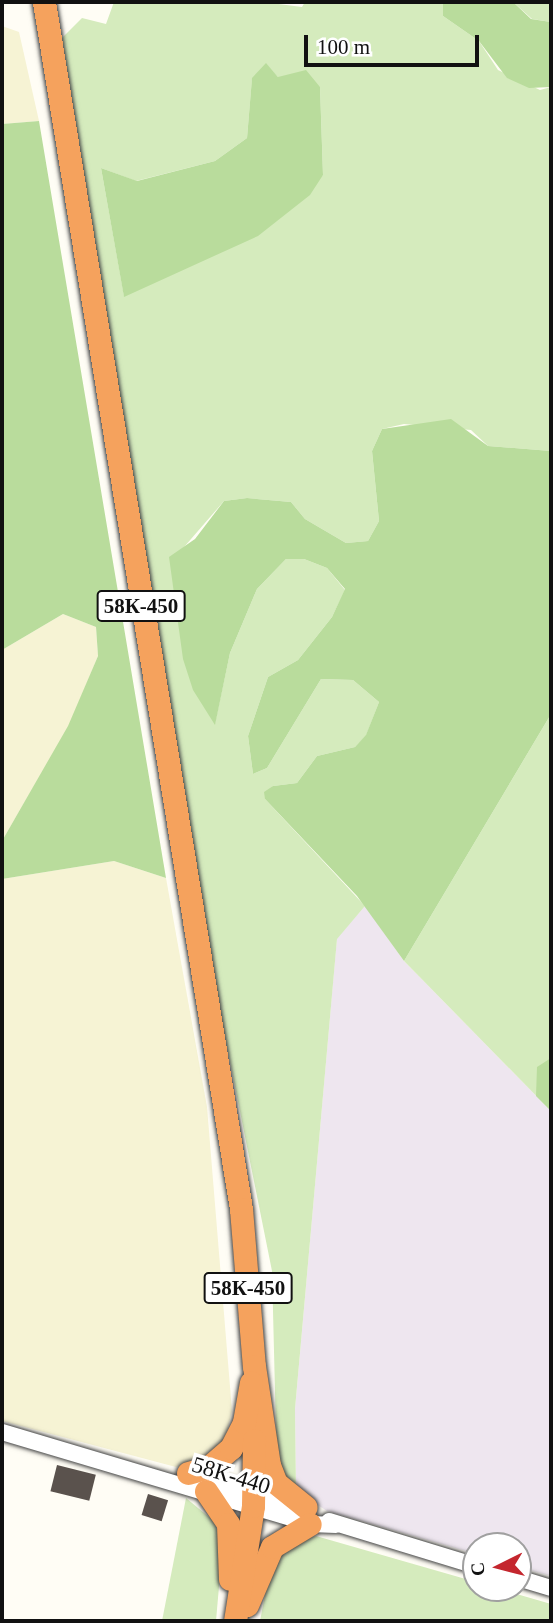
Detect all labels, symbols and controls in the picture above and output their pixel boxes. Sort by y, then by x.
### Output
scale bar [308,21,483,65]
text: 100 m [317,35,370,59]
road number: 58К-450 [96,588,186,624]
road number: 58К-450 [202,1270,294,1306]
street label: 58К-440 [188,1451,274,1501]
north arrow [462,1532,532,1602]
text: С [466,1561,489,1577]

